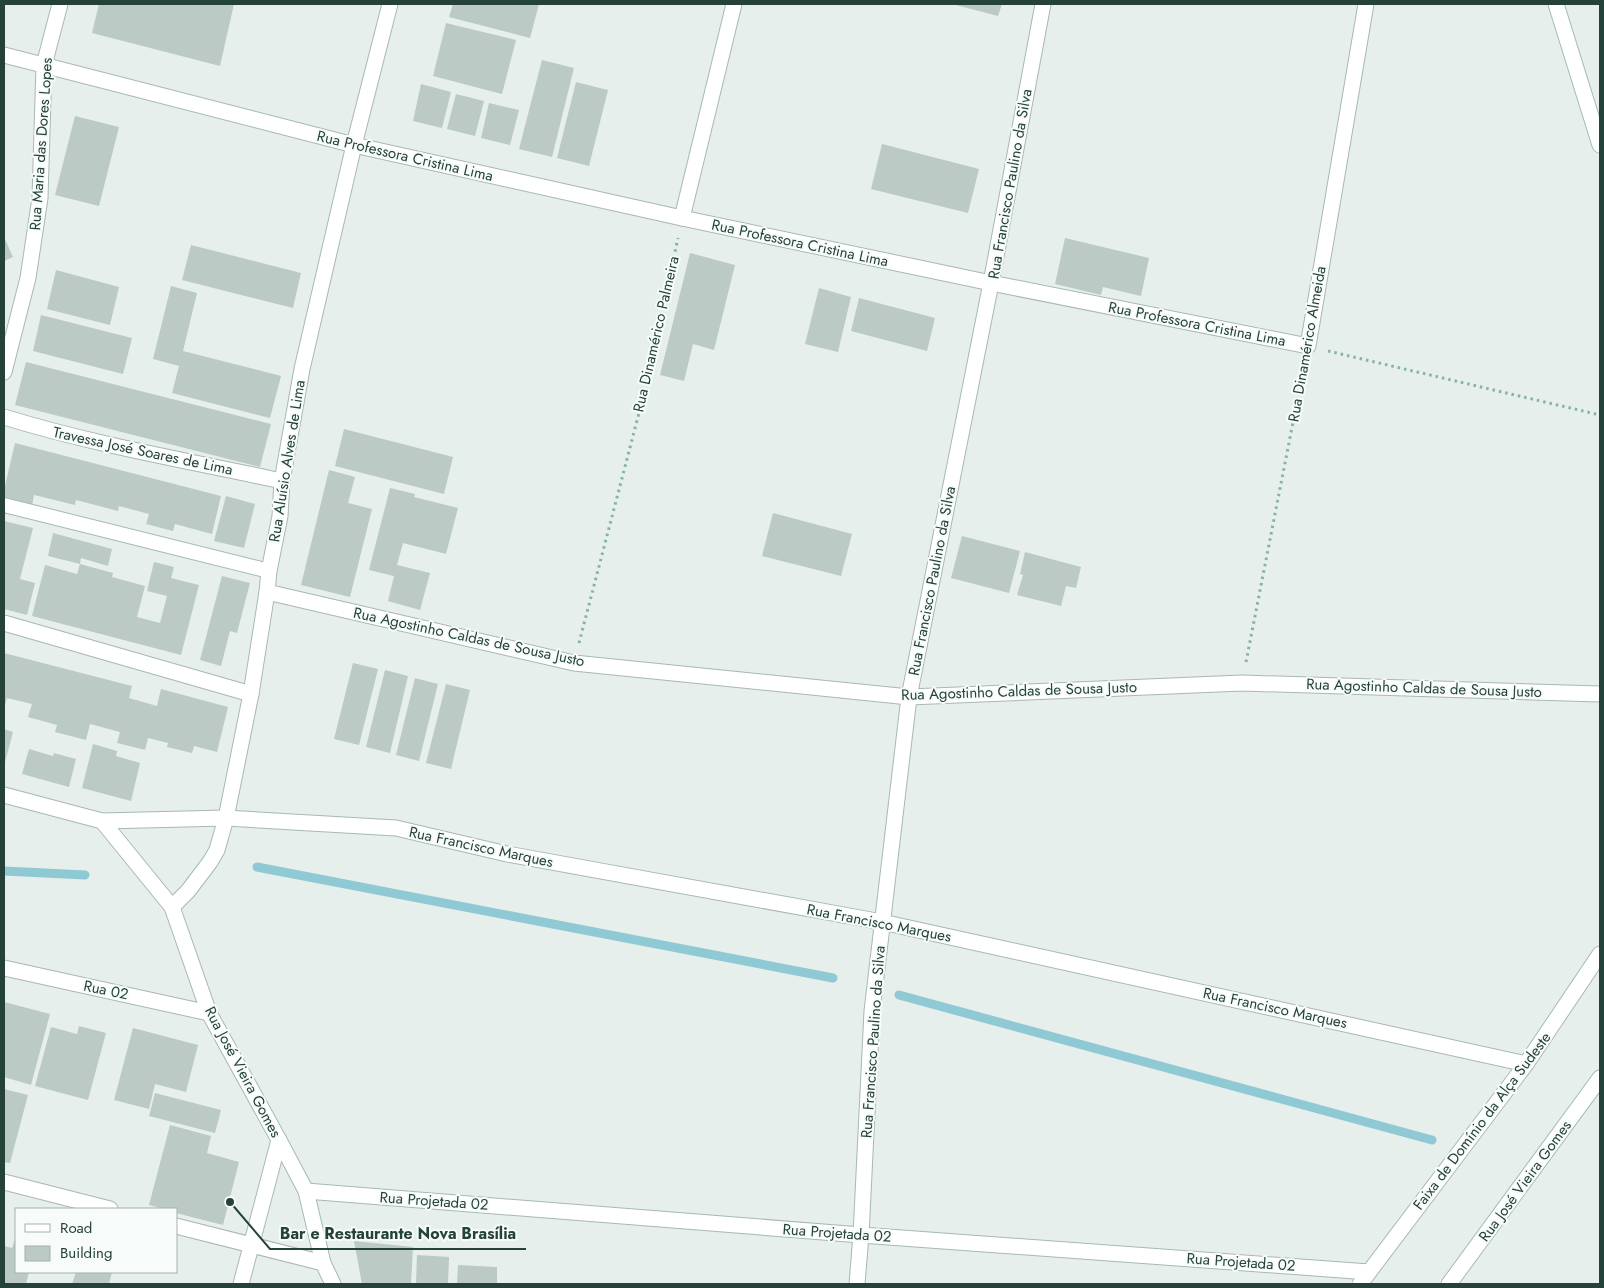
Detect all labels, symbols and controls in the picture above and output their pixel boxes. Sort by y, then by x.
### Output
street label: Rua Maria das Dores Lopes [24,57,58,231]
street label: Rua Francisco Paulino da Silva [982,87,1038,281]
street label: Rua Professora Cristina Lima [315,125,495,187]
street label: Rua Professora Cristina Lima [710,214,890,272]
street label: Rua Dinamérico Palmeira [627,254,685,414]
street label: Rua Dinamérico Almeida [1282,264,1332,424]
street label: Rua Professora Cristina Lima [1106,296,1288,352]
street label: Rua Aluísio Alves de Lima [263,378,311,544]
street label: Travessa José Soares de Lima [51,421,235,481]
street label: Rua Francisco Paulino da Silva [903,484,961,678]
street label: Rua Agostinho Caldas de Sousa Justo [351,602,587,672]
street label: Rua Agostinho Caldas de Sousa Justo [1306,673,1542,703]
street label: Rua Agostinho Caldas de Sousa Justo [901,676,1137,706]
street label: Rua Francisco Marques [407,821,555,873]
street label: Rua Francisco Marques [805,898,953,948]
street label: Rua Francisco Paulino da Silva [855,945,891,1139]
street label: Rua 02 [81,975,131,1005]
street label: Rua Francisco Marques [1201,982,1349,1034]
street label: Rua José Vieira Gomes [199,1003,287,1141]
street label: Faixa de Domínio da Alça Sudeste [1408,1027,1556,1215]
street label: Rua José Vieira Gomes [1473,1116,1577,1246]
street label: Rua Projetada 02 [379,1186,489,1216]
legend [15,1208,178,1273]
text: Road [60,1217,92,1239]
callout: Bar e Restaurante Nova Brasília [270,1218,526,1249]
street label: Rua Projetada 02 [782,1218,892,1248]
text: Bar e Restaurante Nova Brasília [280,1222,516,1245]
text: Building [60,1242,112,1264]
street label: Rua Projetada 02 [1186,1247,1296,1277]

